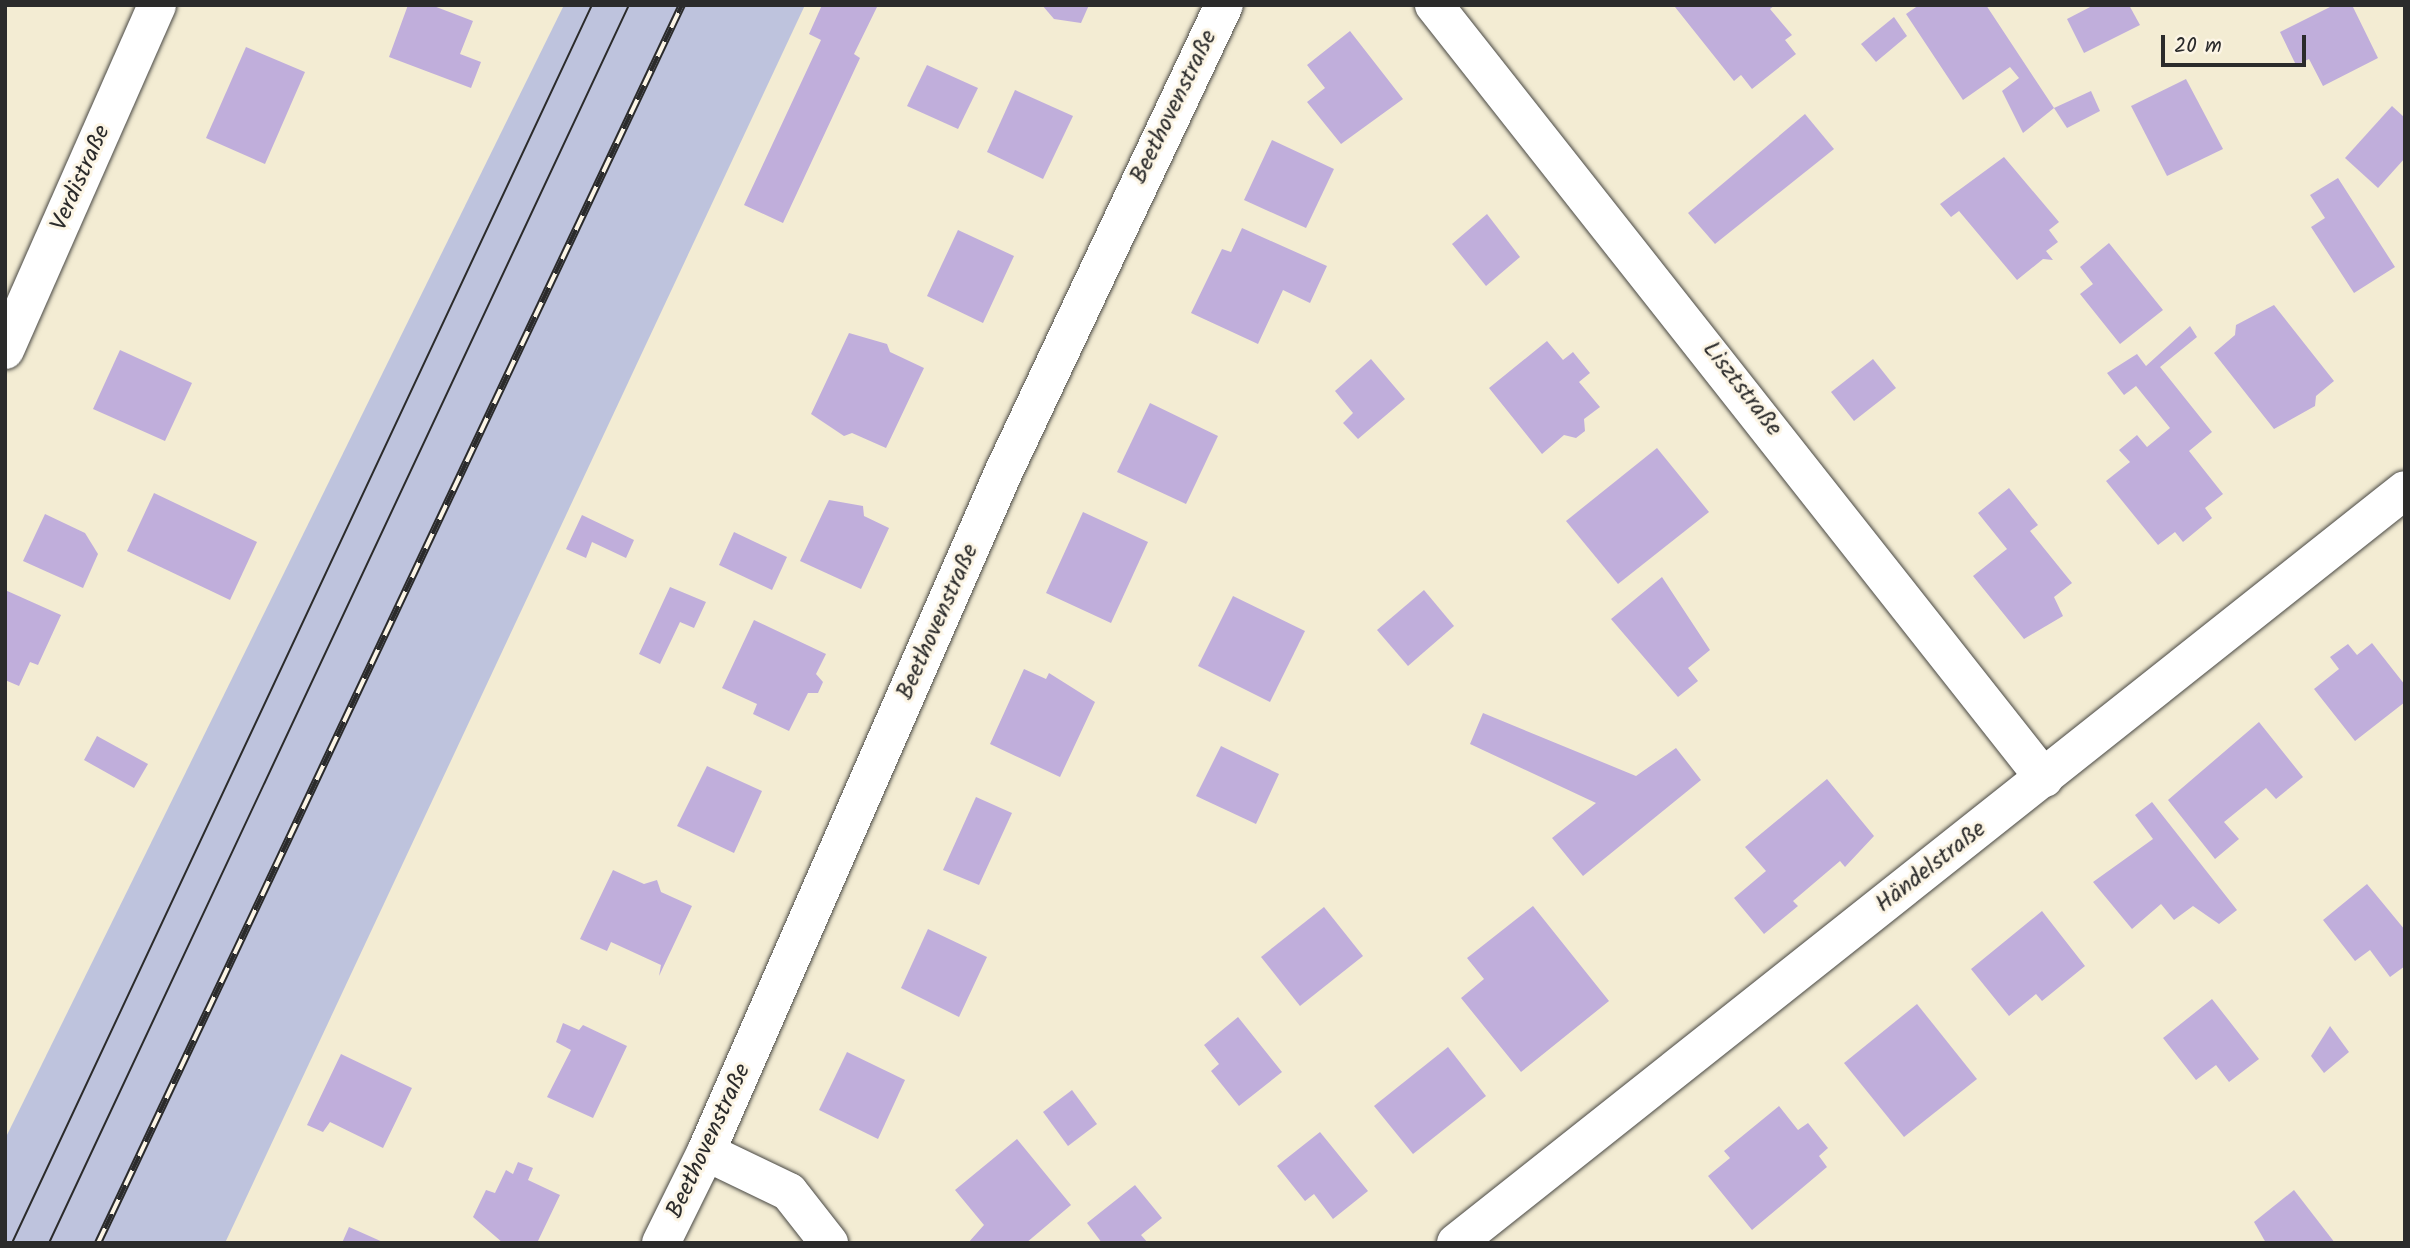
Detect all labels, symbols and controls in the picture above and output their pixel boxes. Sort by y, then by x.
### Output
scale bar [2165,21,2310,65]
street label: Beethovenstraße [1124,26,1224,188]
text: 20 m [2174,30,2222,63]
street label: Verdistraße [45,121,117,235]
street label: Lisztstraße [1696,336,1788,442]
street label: Beethovenstraße [891,540,985,704]
street label: Händelstraße [1870,815,1992,919]
street label: Beethovenstraße [661,1059,757,1223]

